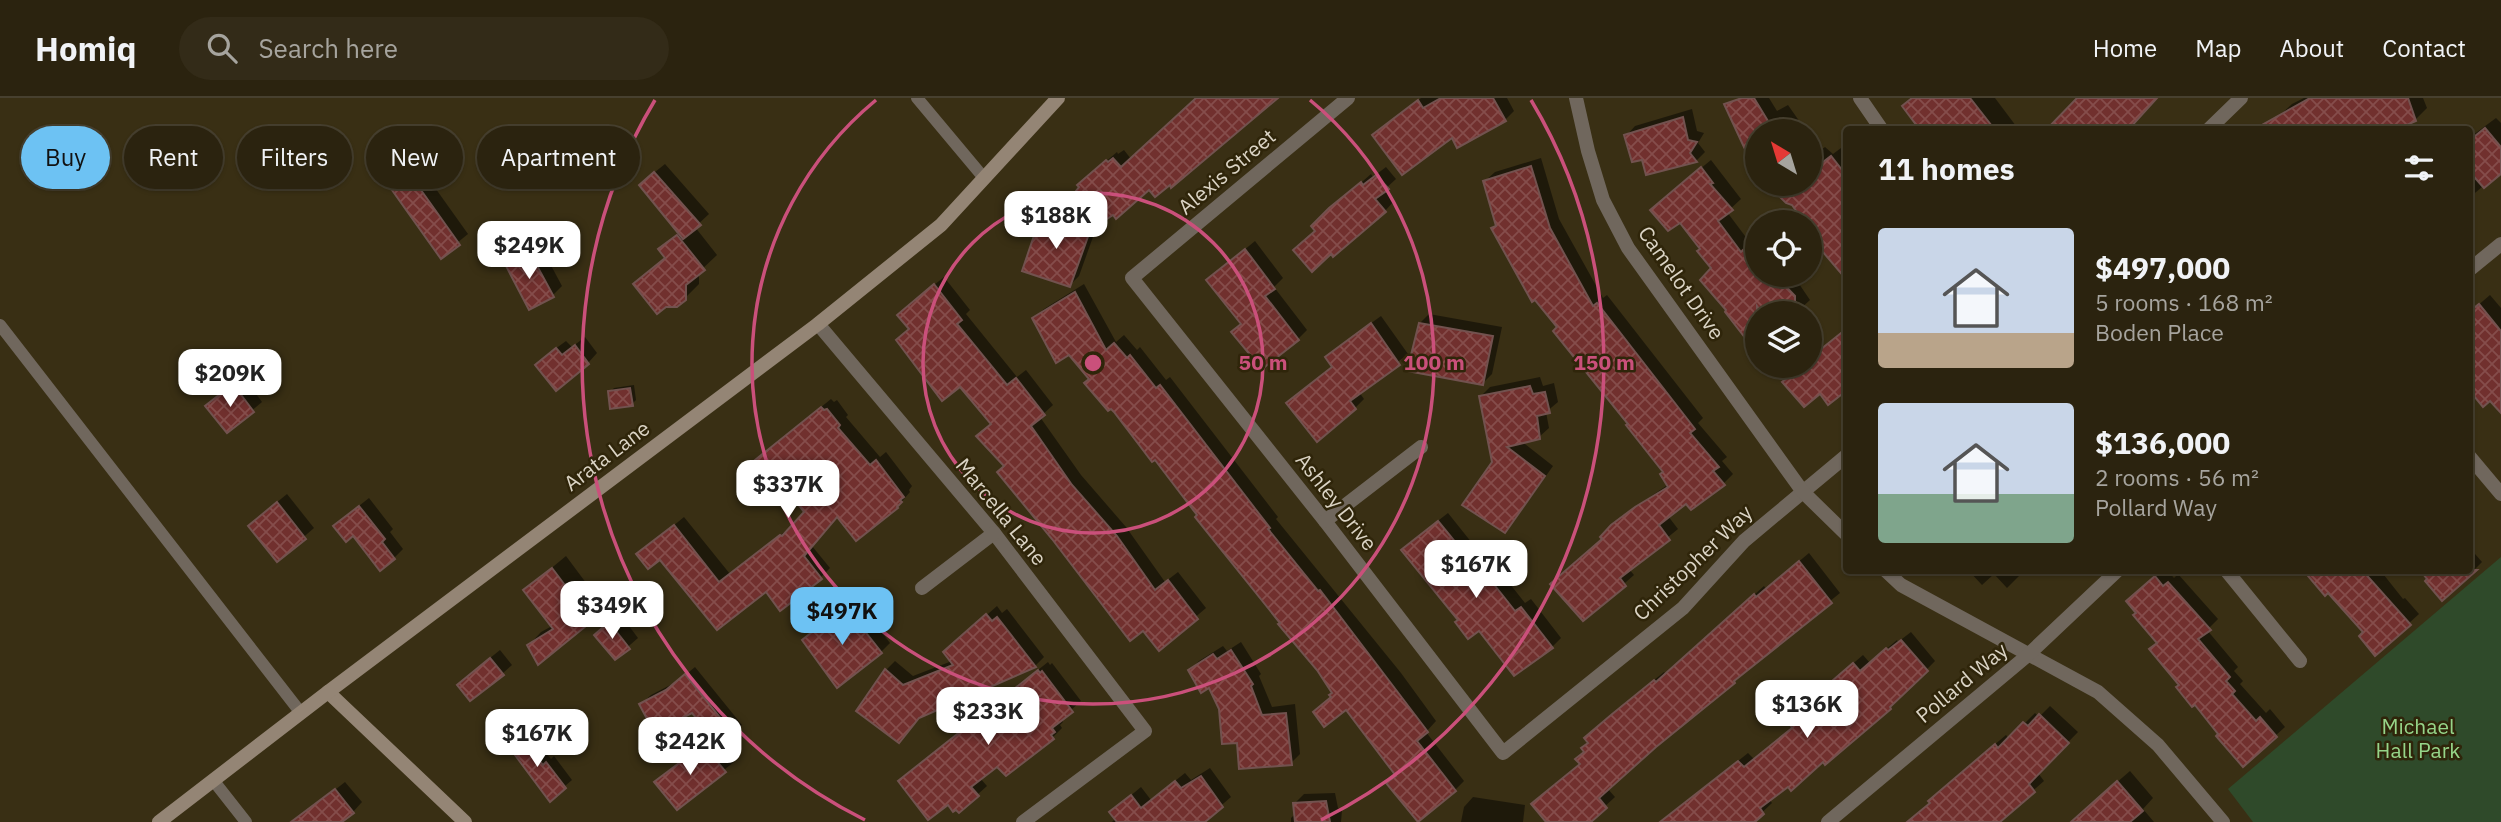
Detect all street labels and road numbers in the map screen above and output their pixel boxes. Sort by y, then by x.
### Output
street label: Alexis Street [1172,122,1281,220]
street label: Camelot Drive [1632,220,1731,345]
street label: Arata Lane [558,414,655,497]
street label: Ashley Drive [1290,447,1384,556]
street label: Marcella Lane [950,452,1054,571]
street label: Christopher Way [1627,498,1758,626]
street label: Pollard Way [1910,635,2013,729]

